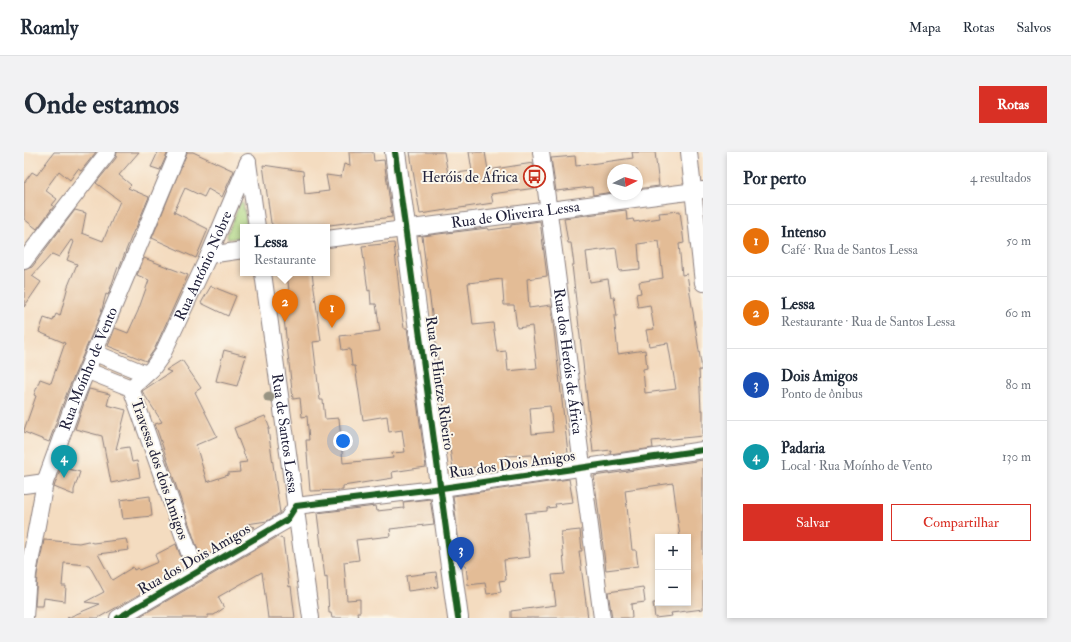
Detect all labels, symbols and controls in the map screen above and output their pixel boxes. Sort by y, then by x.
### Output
text: Roamly [20,16,78,40]
text: Mapa [909,19,941,36]
text: Rotas [963,19,994,36]
text: Salvos [1016,19,1051,36]
button: Rotas [979,86,1047,123]
text: Onde estamos [24,87,179,122]
bus stop icon: Heróis de África [521,164,547,190]
north arrow [607,164,643,200]
place label: Heróis de África [422,166,519,187]
text: Por perto [743,168,806,189]
text: 4 resultados [970,170,1031,186]
street label: Rua de Oliveira Lessa [450,197,582,233]
street label: Rua António Nobre [170,208,236,324]
text: Intenso [781,223,826,242]
popup [240,224,330,276]
text: Lessa [254,233,288,252]
text: 1 [754,233,758,249]
text: 50 m [1006,233,1031,249]
text: Café · Rua de Santos Lessa [781,242,918,258]
text: Restaurante [254,252,316,268]
street label: Rua dos Heróis de África [549,287,587,436]
pin: 2 [272,289,298,322]
pin: 1 [319,295,345,328]
text: Lessa [781,295,815,314]
street label: Rua Moínho de Vento [56,304,122,433]
text: 2 [753,305,759,321]
text: 60 m [1005,305,1031,321]
text: Restaurante · Rua de Santos Lessa [781,314,955,330]
street label: Rua de Hintze Ribeiro [421,315,458,451]
text: Dois Amigos [781,367,858,386]
street label: Rua de Santos Lessa [267,372,303,495]
text: 3 [754,377,759,393]
text: 80 m [1005,377,1031,393]
text: Ponto de ônibus [781,386,863,402]
street label: Travessa dos dois Amigos [126,396,193,542]
your location [333,431,353,451]
text: Padaria [781,439,825,458]
pin: 4 [51,445,77,478]
street label: Rua dos Dois Amigos [448,446,576,483]
text: 4 [752,449,760,465]
text: 130 m [1002,449,1031,465]
text: Local · Rua Moínho de Vento [781,458,932,474]
button: Salvar [743,504,883,541]
button: Compartilhar [891,504,1031,541]
street label: Rua dos Dois Amigos [134,519,254,599]
map controls [655,534,691,606]
button: + [655,534,691,570]
pin: 3 [448,537,474,570]
button: − [655,570,691,606]

